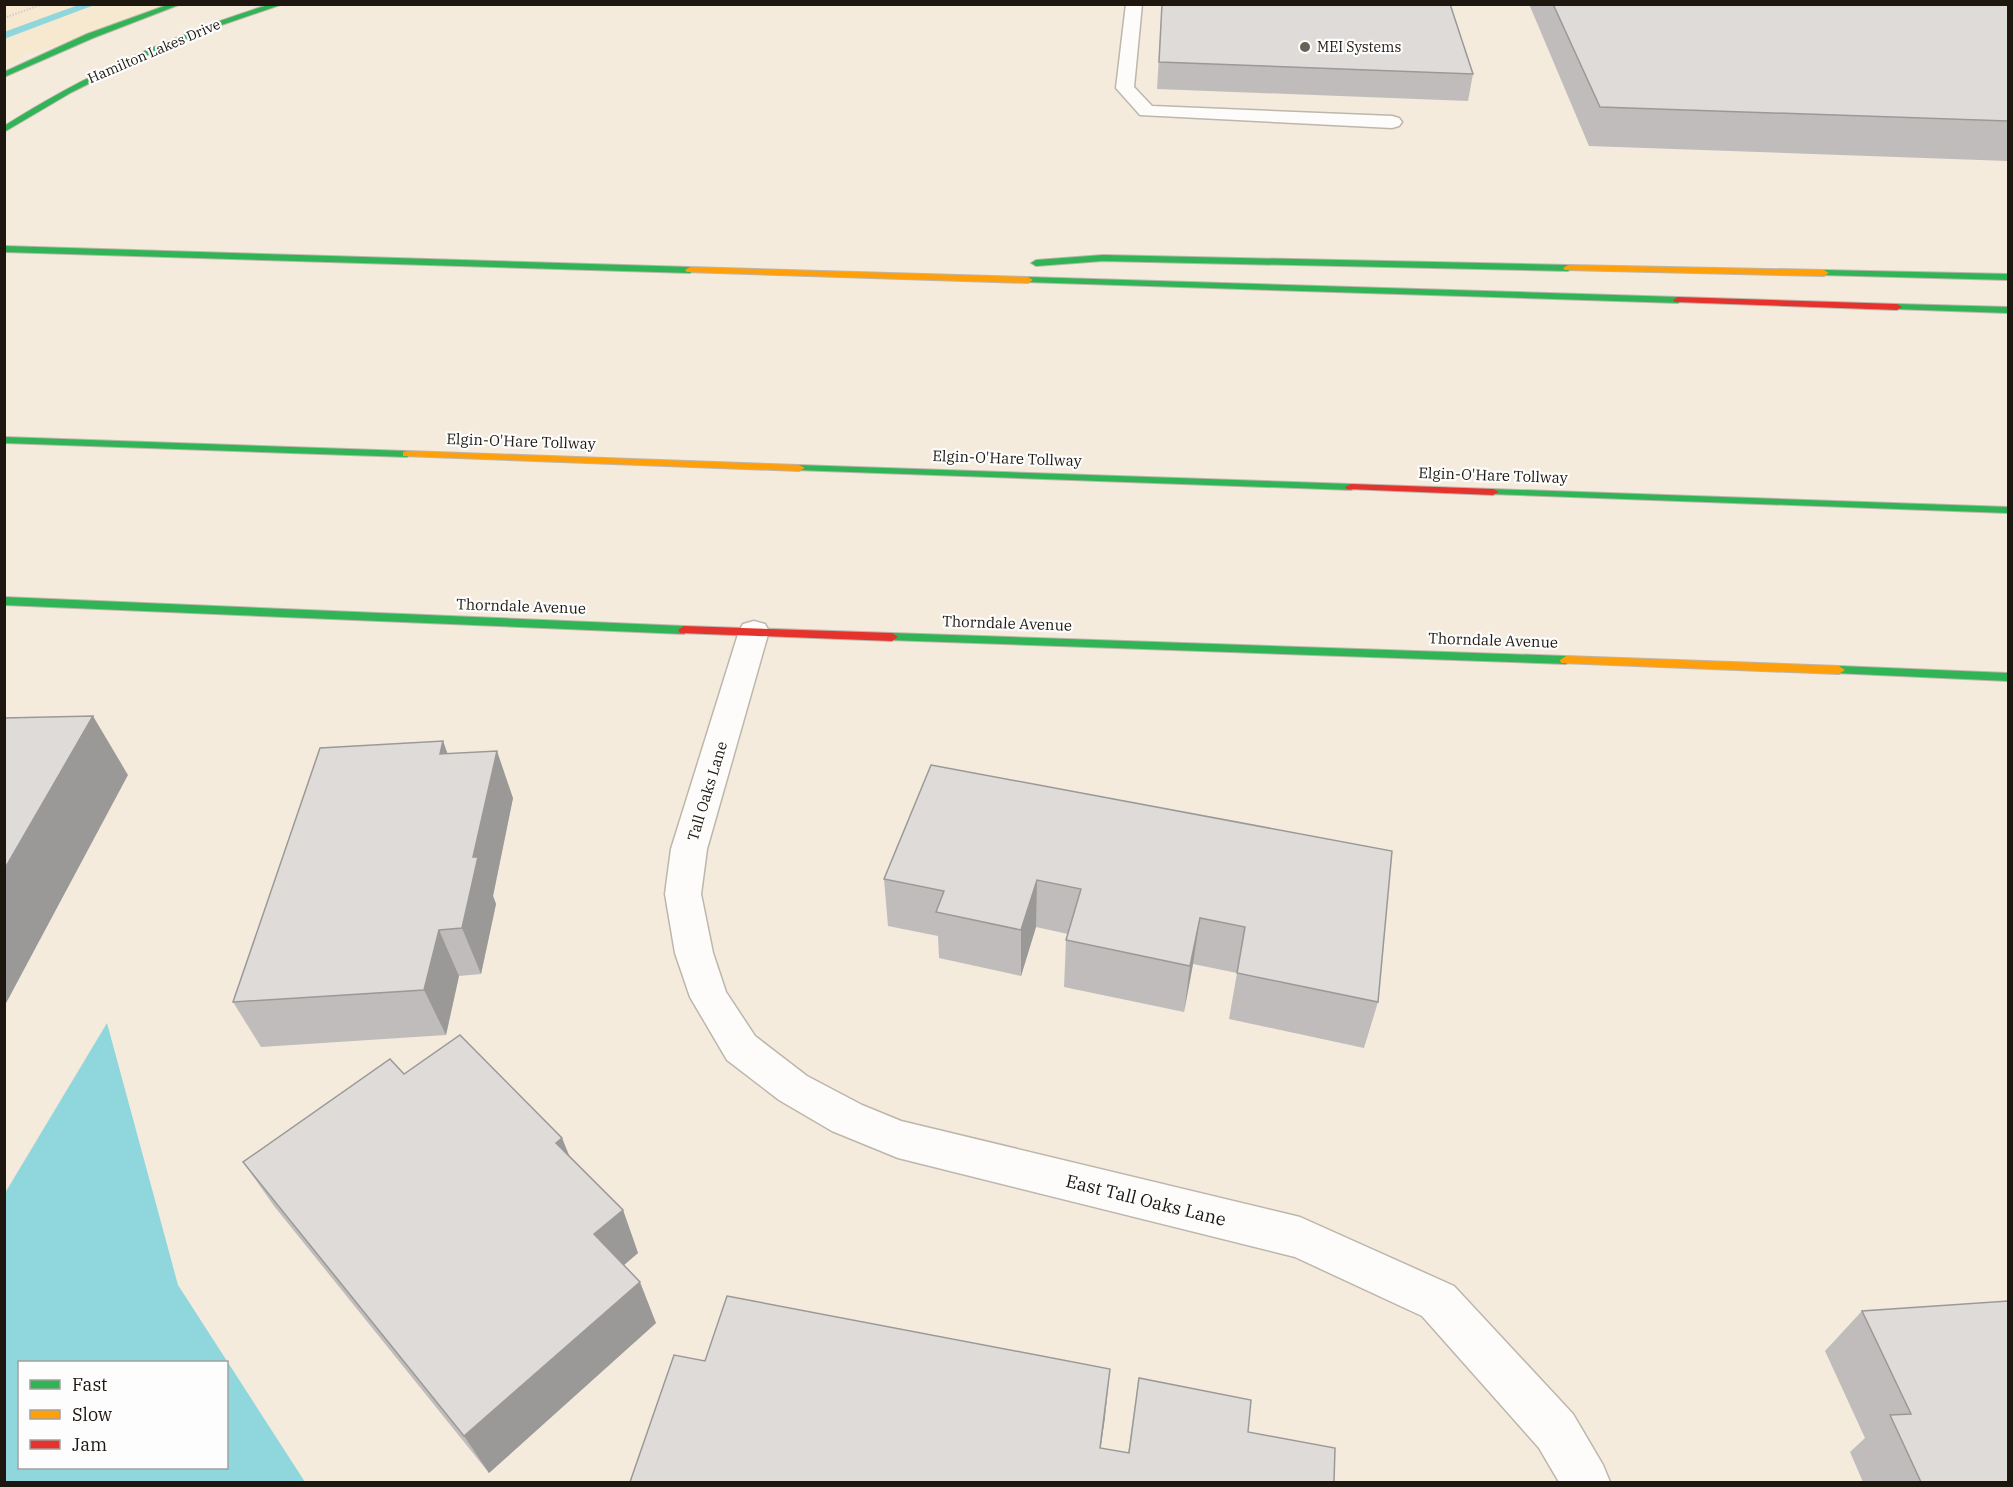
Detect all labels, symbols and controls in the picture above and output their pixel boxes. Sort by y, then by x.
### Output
street label: Hamilton Lakes Drive [85,15,223,87]
place label: MEI Systems [1317,38,1401,56]
marker: MEI Systems [1298,40,1312,54]
street label: Elgin-O'Hare Tollway [446,429,596,453]
street label: Elgin-O'Hare Tollway [932,446,1082,470]
street label: Elgin-O'Hare Tollway [1418,463,1568,487]
street label: Thorndale Avenue [456,594,586,618]
street label: Thorndale Avenue [942,611,1072,635]
street label: Thorndale Avenue [1428,628,1558,652]
street label: Tall Oaks Lane [683,739,731,843]
street label: East Tall Oaks Lane [1064,1169,1228,1231]
legend [18,1361,228,1469]
text: Fast [72,1373,107,1396]
text: Slow [72,1403,112,1426]
text: Jam [72,1433,107,1456]

